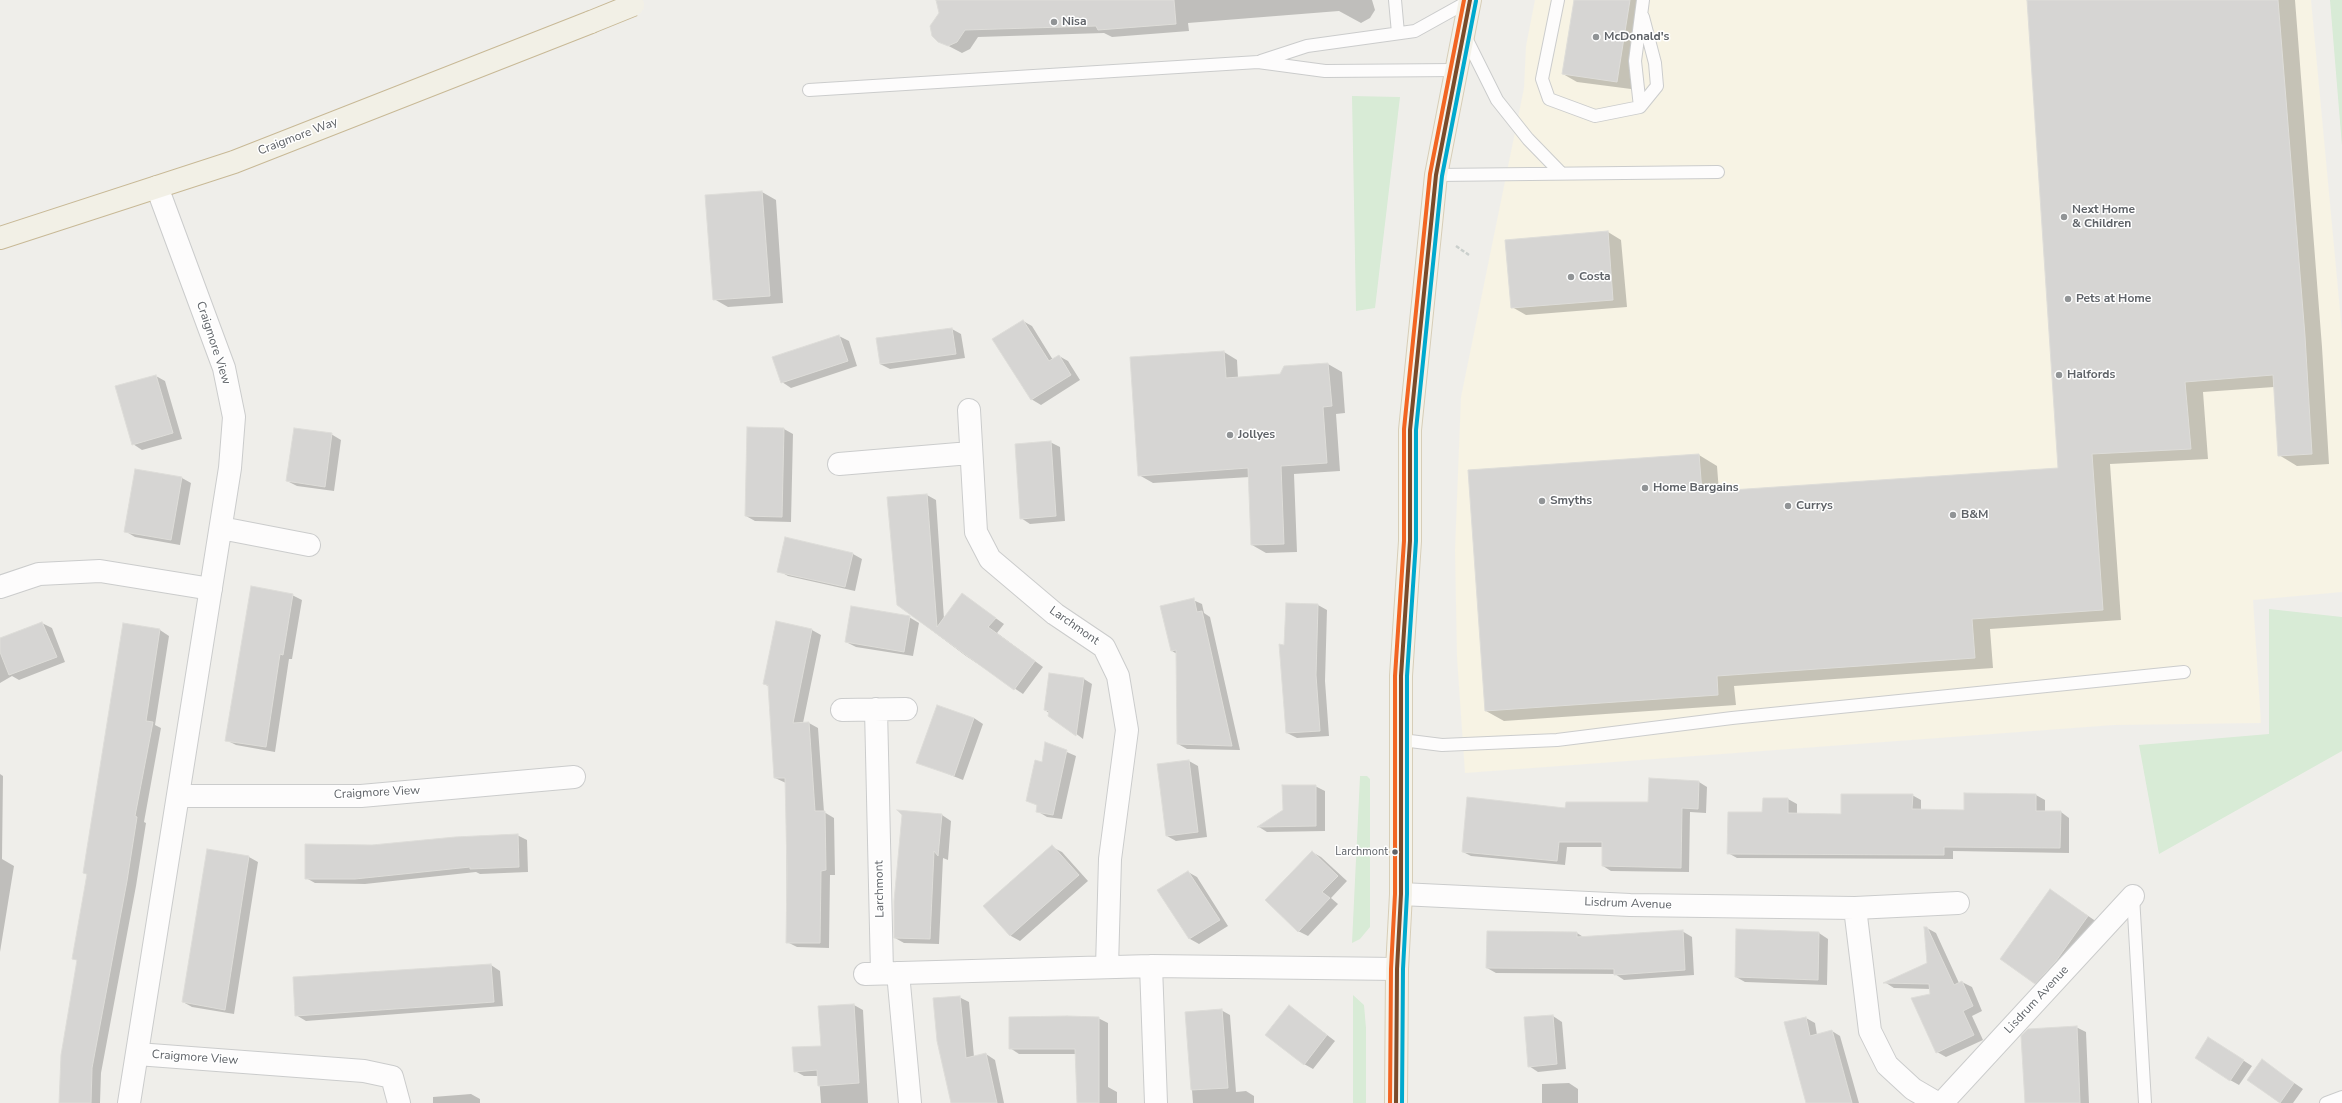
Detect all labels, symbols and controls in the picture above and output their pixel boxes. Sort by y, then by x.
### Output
place label: Nisa [1062,15,1086,29]
marker: Nisa [1049,17,1059,27]
place label: McDonald's [1604,30,1669,44]
marker: McDonald's [1591,32,1601,42]
street label: Craigmore Way [256,115,340,159]
place label: Next Home & Children [2072,203,2135,231]
marker: Next Home & Children [2059,212,2069,222]
place label: Costa [1579,270,1611,284]
marker: Costa [1566,272,1576,282]
place label: Pets at Home [2076,292,2151,306]
marker: Pets at Home [2063,294,2073,304]
street label: Craigmore View [193,300,233,386]
place label: Halfords [2067,368,2115,382]
marker: Halfords [2054,370,2064,380]
place label: Jollyes [1238,428,1275,442]
marker: Jollyes [1225,430,1235,440]
place label: Home Bargains [1653,481,1739,495]
marker: Home Bargains [1640,483,1650,493]
place label: Smyths [1550,494,1592,508]
marker: Smyths [1537,496,1547,506]
place label: Currys [1796,499,1833,513]
marker: Currys [1783,501,1793,511]
place label: B&M [1961,508,1988,522]
marker: B&M [1948,510,1958,520]
street label: Larchmont [1046,604,1102,648]
street label: Craigmore View [333,784,421,802]
place label: Larchmont [1335,845,1388,859]
marker: Larchmont [1390,847,1400,857]
street label: Larchmont [872,860,888,918]
street label: Lisdrum Avenue [1584,895,1672,913]
street label: Lisdrum Avenue [2002,963,2072,1037]
street label: Craigmore View [151,1048,239,1068]

